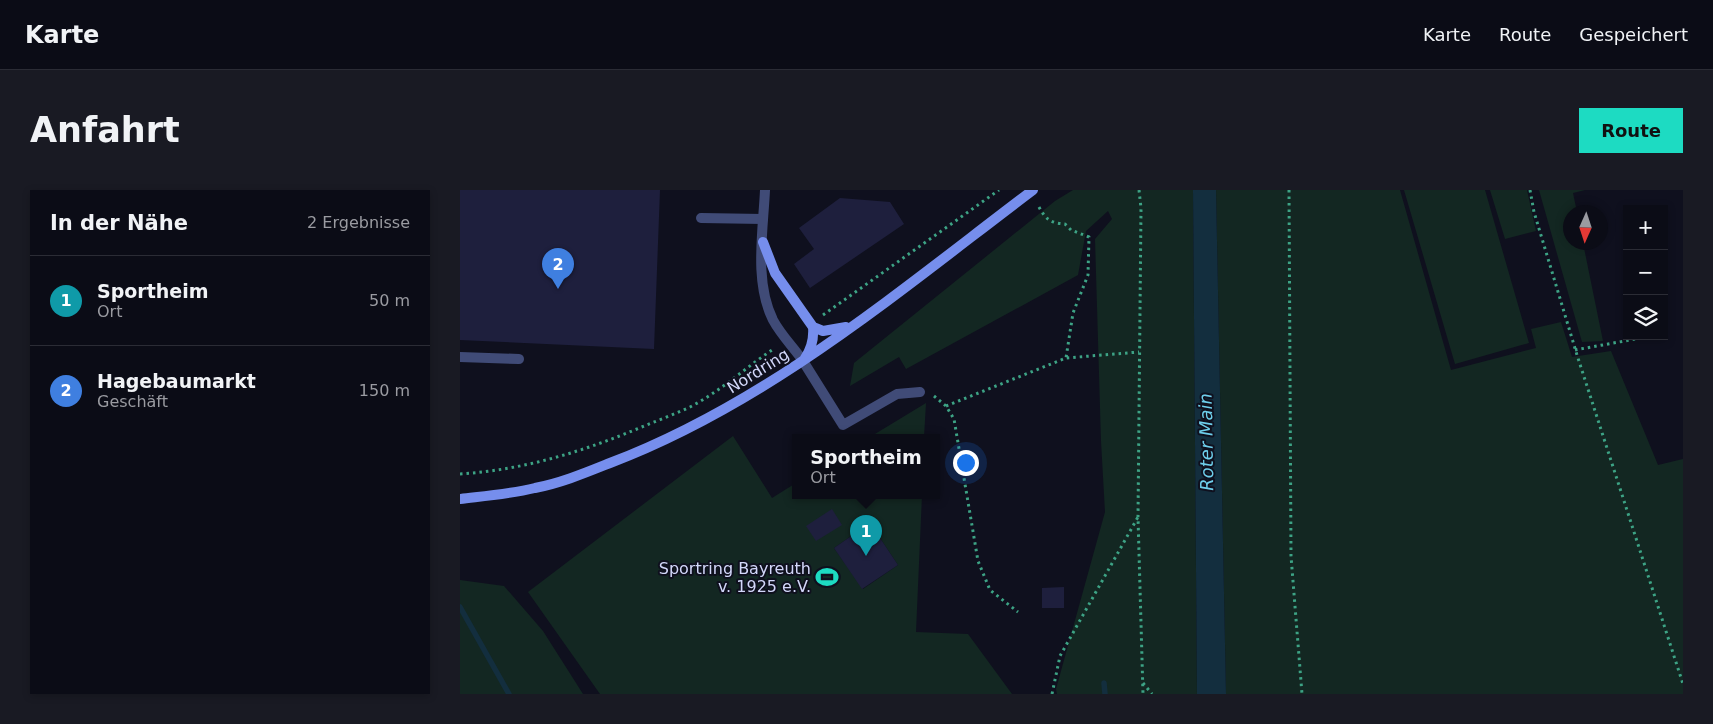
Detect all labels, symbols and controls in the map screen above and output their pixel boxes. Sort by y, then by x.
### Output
text: Karte [25,21,99,49]
text: Karte [1423,24,1471,45]
text: Route [1499,24,1551,45]
text: Gespeichert [1579,24,1688,45]
button: Route [1579,108,1683,153]
text: Anfahrt [30,110,180,150]
north arrow [1563,205,1608,250]
map controls [1623,205,1668,340]
button: + [1623,205,1668,250]
text: In der Nähe [50,211,188,235]
text: 2 Ergebnisse [307,213,410,232]
pin: 2 [542,248,574,289]
button: − [1623,250,1668,295]
text: Sportheim [97,280,209,302]
text: 1 [60,291,72,310]
text: 50 m [369,291,410,310]
button: layers [1623,295,1668,340]
text: Ort [97,302,122,321]
street label: Nordring [723,345,793,397]
text: Hagebaumarkt [97,370,256,392]
text: 2 [60,381,72,400]
text: 150 m [359,381,410,400]
text: Geschäft [97,392,168,411]
water label: Roter Main [1195,393,1217,491]
popup [792,434,940,499]
text: Sportheim [810,446,922,468]
your location [953,450,979,476]
text: Ort [810,468,836,487]
pin: 1 [850,515,882,556]
place label: Sportring Bayreuth v. 1925 e.V. [659,559,811,596]
sports icon: Sportring Bayreuth v. 1925 e.V. [814,564,840,590]

